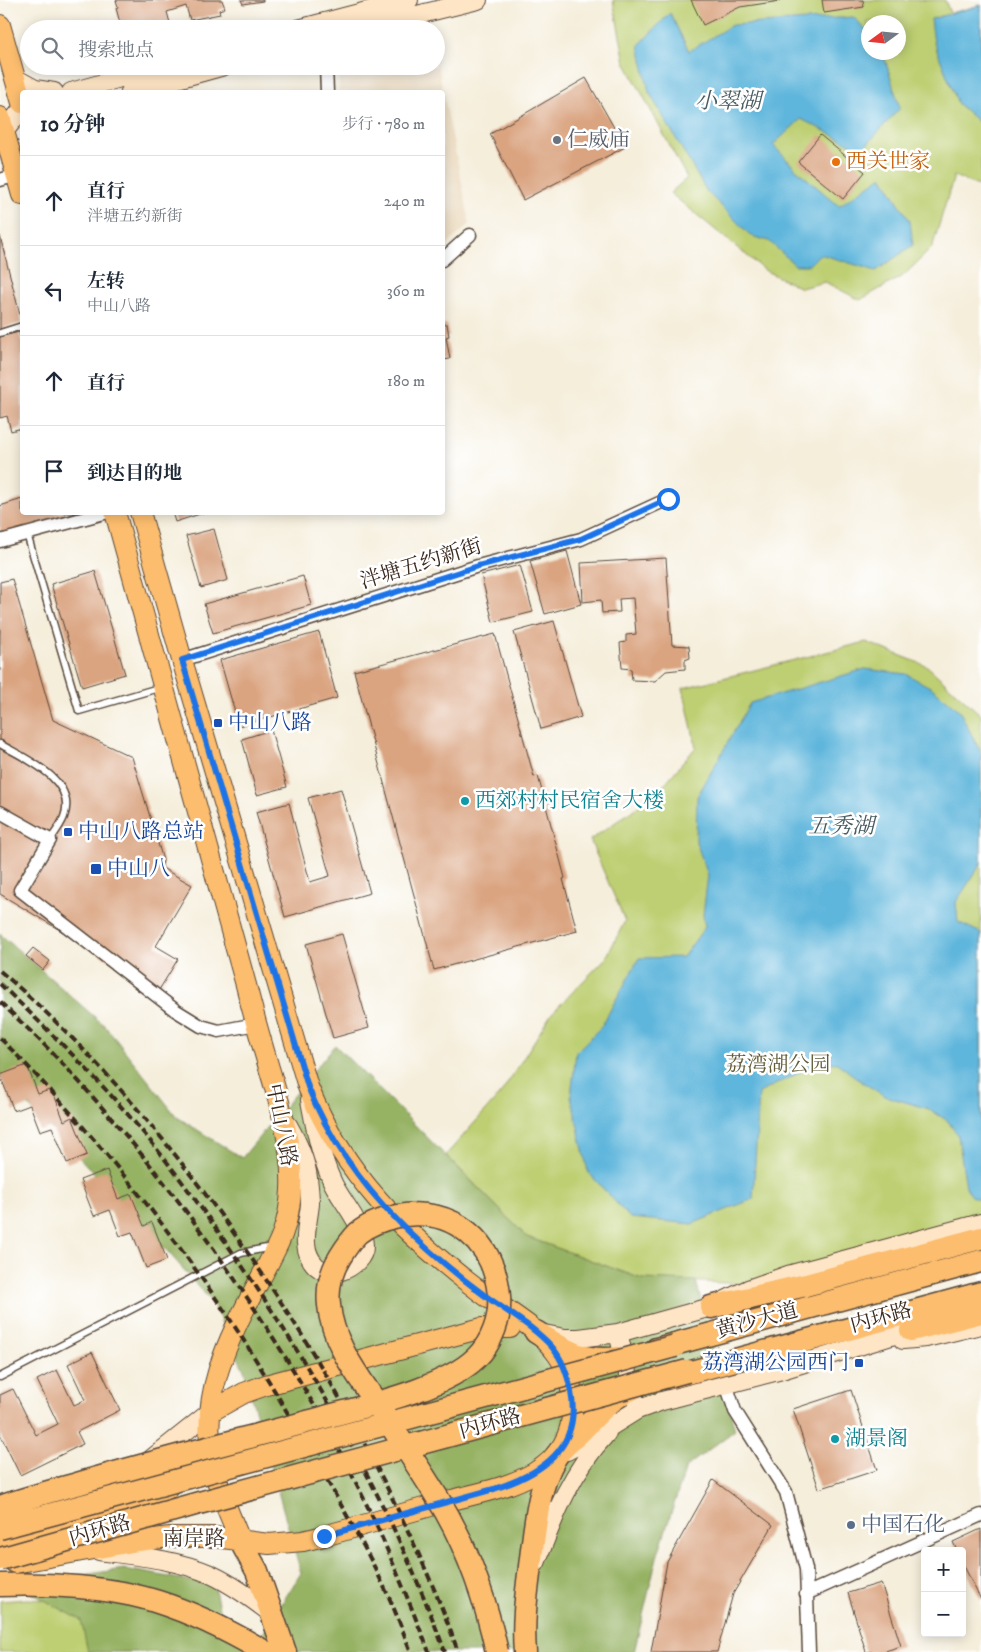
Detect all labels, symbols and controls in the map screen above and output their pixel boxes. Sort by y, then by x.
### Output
north arrow [861,15,906,60]
search box [20,20,445,75]
icon: search [38,34,66,62]
text: 搜索地点 [78,39,154,62]
water label: 小翠湖 [695,88,765,115]
text: 10 分钟 [40,112,105,138]
text: 步行 · 780 m [342,114,425,134]
place label: 仁威庙 [567,127,630,153]
marker: 仁威庙 [551,134,563,146]
place label: 西关世家 [846,149,930,175]
marker: 西关世家 [830,156,842,168]
text: 直行 [87,180,125,203]
icon: ahead [40,187,68,215]
text: 240 m [384,191,425,211]
text: 泮塘五约新街 [87,206,183,226]
text: 左转 [87,270,125,293]
icon: left [40,277,68,305]
text: 360 m [387,281,425,301]
text: 中山八路 [87,296,151,316]
icon: ahead [40,367,68,395]
text: 180 m [387,371,425,391]
text: 直行 [87,372,125,395]
icon: arrive [40,457,68,485]
text: 到达目的地 [87,462,182,485]
route start [657,488,680,511]
street label: 泮塘五约新街 [357,533,485,595]
place label: 中山八路 [228,710,312,736]
marker: 中山八路 [212,717,224,729]
place label: 西郊村村民宿舍大楼 [475,788,664,814]
marker: 西郊村村民宿舍大楼 [459,795,471,807]
water label: 五秀湖 [808,813,878,840]
place label: 中山八路总站 [78,819,204,845]
marker: 中山八路总站 [62,826,74,838]
place label: 中山八 [107,856,170,882]
marker: 中山八 [89,862,103,876]
park label: 荔湾湖公园 [726,1052,831,1078]
street label: 中山八路 [260,1081,302,1169]
street label: 内环路 [847,1297,915,1339]
street label: 黄沙大道 [713,1298,801,1344]
place label: 荔湾湖公园西门 [702,1350,849,1376]
marker: 荔湾湖公园西门 [853,1357,865,1369]
street label: 内环路 [456,1403,524,1445]
place label: 湖景阁 [845,1426,908,1452]
marker: 湖景阁 [829,1433,841,1445]
street label: 内环路 [66,1510,134,1552]
place label: 中国石化 [861,1512,945,1538]
marker: 中国石化 [845,1519,857,1531]
route end [313,1525,336,1548]
street label: 南岸路 [163,1526,226,1552]
map controls [921,1547,966,1637]
button: + [921,1547,966,1592]
button: − [921,1592,966,1637]

